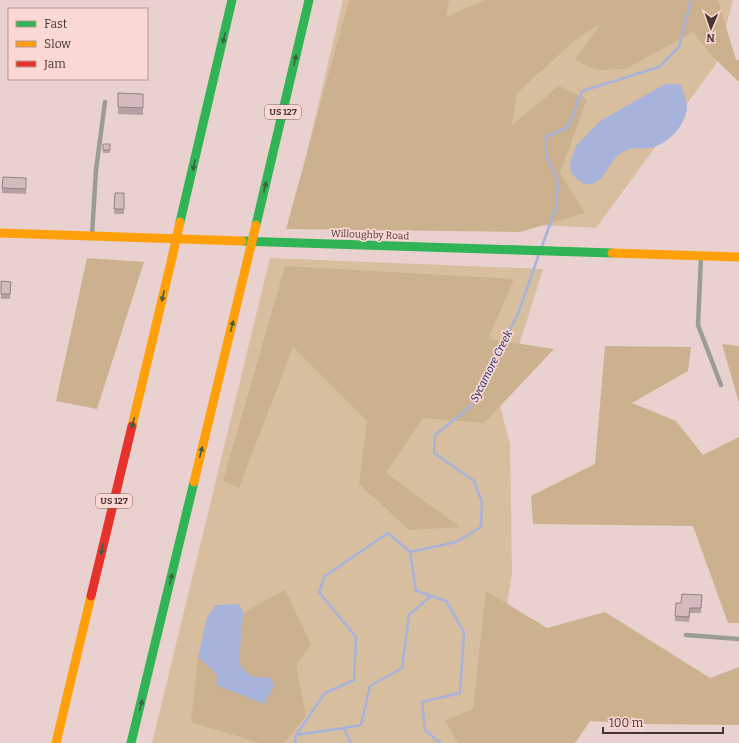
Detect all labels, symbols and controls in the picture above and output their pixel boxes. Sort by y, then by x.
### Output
legend [8,8,148,80]
north arrow [691,8,731,48]
text: Fast [44,17,68,31]
text: N [706,31,715,44]
one-way arrow [220,32,226,44]
text: Slow [44,37,71,51]
one-way arrow [292,54,298,67]
text: Jam [43,57,66,71]
road number: US 127 [265,105,301,119]
one-way arrow [190,158,196,171]
one-way arrow [262,181,268,193]
street label: Willoughby Road [330,228,409,242]
one-way arrow [159,290,165,302]
one-way arrow [229,320,235,332]
water label: Sycamore Creek [468,327,516,404]
one-way arrow [129,416,135,429]
one-way arrow [199,446,205,459]
road number: US 127 [96,494,132,508]
one-way arrow [99,543,105,555]
one-way arrow [168,573,174,585]
one-way arrow [138,699,144,711]
scale bar [603,709,723,735]
text: 100 m [609,716,644,730]

